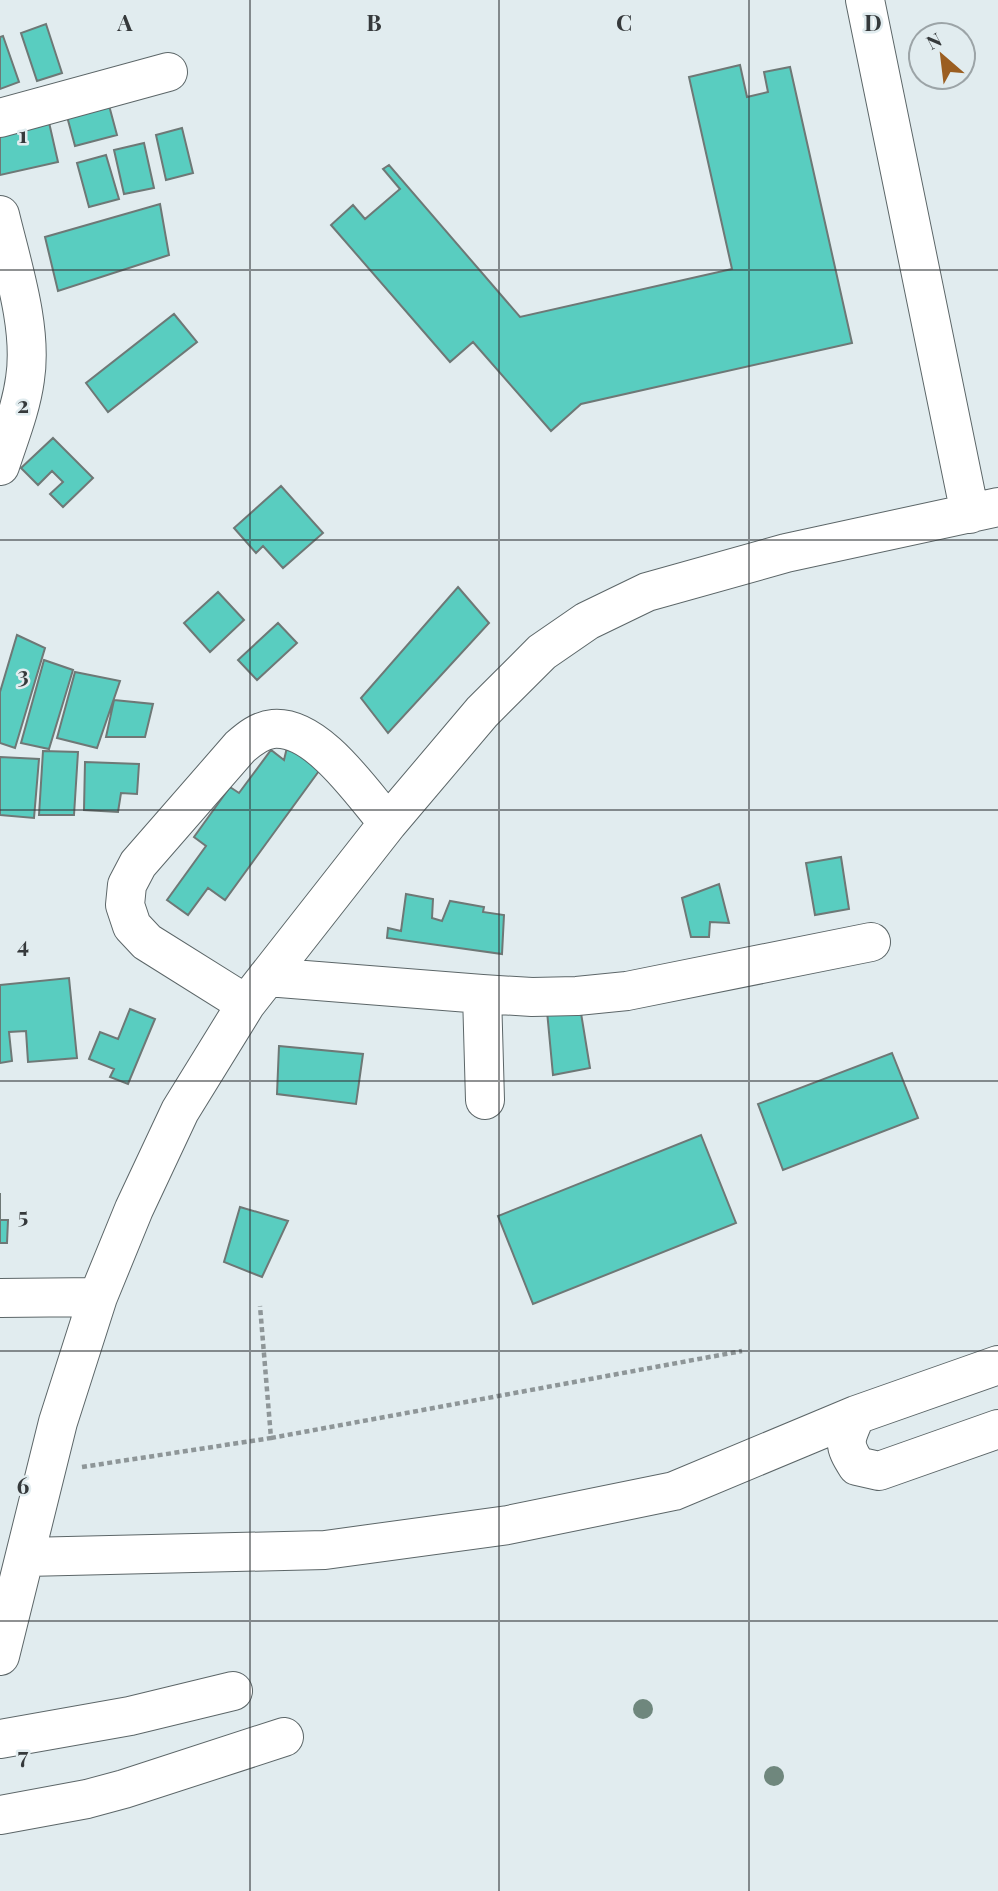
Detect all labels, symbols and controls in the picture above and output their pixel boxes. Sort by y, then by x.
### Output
text: A [116,6,133,37]
text: B [366,6,382,37]
text: C [616,6,632,37]
text: D [864,6,882,37]
north arrow [907,21,977,91]
text: N [921,25,946,55]
text: 1 [19,118,28,149]
text: 2 [17,388,29,419]
text: 3 [17,658,29,689]
text: 4 [17,928,29,959]
text: 5 [18,1199,28,1230]
text: 6 [17,1469,30,1500]
text: 7 [18,1739,29,1770]

